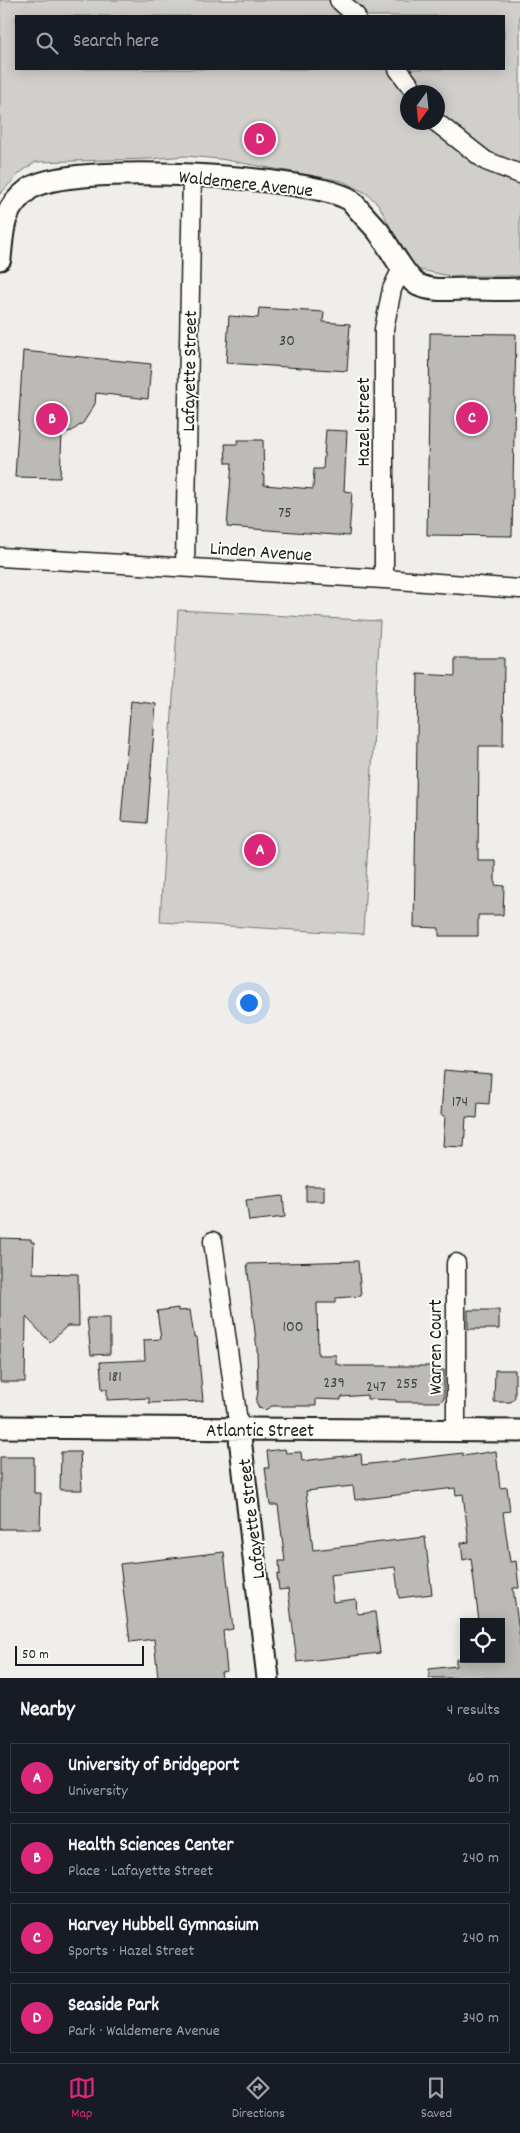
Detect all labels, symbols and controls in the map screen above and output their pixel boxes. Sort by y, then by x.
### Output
search box [15,15,505,70]
icon: search [33,29,61,57]
text: Search here [73,29,159,56]
north arrow [400,85,445,130]
pin: D [244,120,276,158]
street label: Waldemere Avenue [177,165,314,206]
street label: Lafayette Street [177,310,206,432]
house number: 30 [279,330,295,353]
street label: Hazel Street [352,377,379,467]
pin: C [456,399,488,437]
pin: B [36,400,68,438]
house number: 75 [278,502,292,525]
street label: Linden Avenue [209,536,313,571]
pin: A [244,831,276,869]
your location [236,990,262,1016]
house number: 174 [452,1091,468,1114]
street label: Warren Court [424,1299,451,1395]
house number: 100 [283,1316,303,1339]
house number: 181 [108,1366,122,1389]
house number: 239 [323,1372,345,1395]
house number: 255 [396,1373,418,1396]
house number: 247 [366,1376,386,1399]
street label: Atlantic Street [206,1419,314,1446]
street label: Lafayette Street [233,1457,274,1580]
map controls [460,1618,505,1663]
button: locate [460,1618,505,1663]
scale bar [15,1643,144,1666]
text: 50 m [22,1645,49,1665]
text: Nearby [20,1696,75,1726]
text: 4 results [447,1699,500,1722]
text: University of Bridgeport [68,1753,239,1780]
text: A [33,1767,41,1790]
text: 60 m [468,1767,499,1790]
text: University [68,1780,128,1803]
text: Health Sciences Center [68,1833,234,1860]
text: B [33,1847,41,1870]
text: 240 m [462,1847,499,1870]
text: Place · Lafayette Street [68,1860,213,1883]
text: Harvey Hubbell Gymnasium [68,1913,259,1940]
text: C [33,1927,41,1950]
text: 240 m [462,1927,499,1950]
text: Sports · Hazel Street [68,1940,194,1963]
text: Seaside Park [68,1993,159,2020]
text: D [33,2007,41,2030]
text: 340 m [462,2007,499,2030]
text: Park · Waldemere Avenue [68,2020,220,2043]
tab: Map [68,2074,96,2124]
tab: Directions [232,2074,285,2124]
tab: Saved [421,2074,452,2124]

